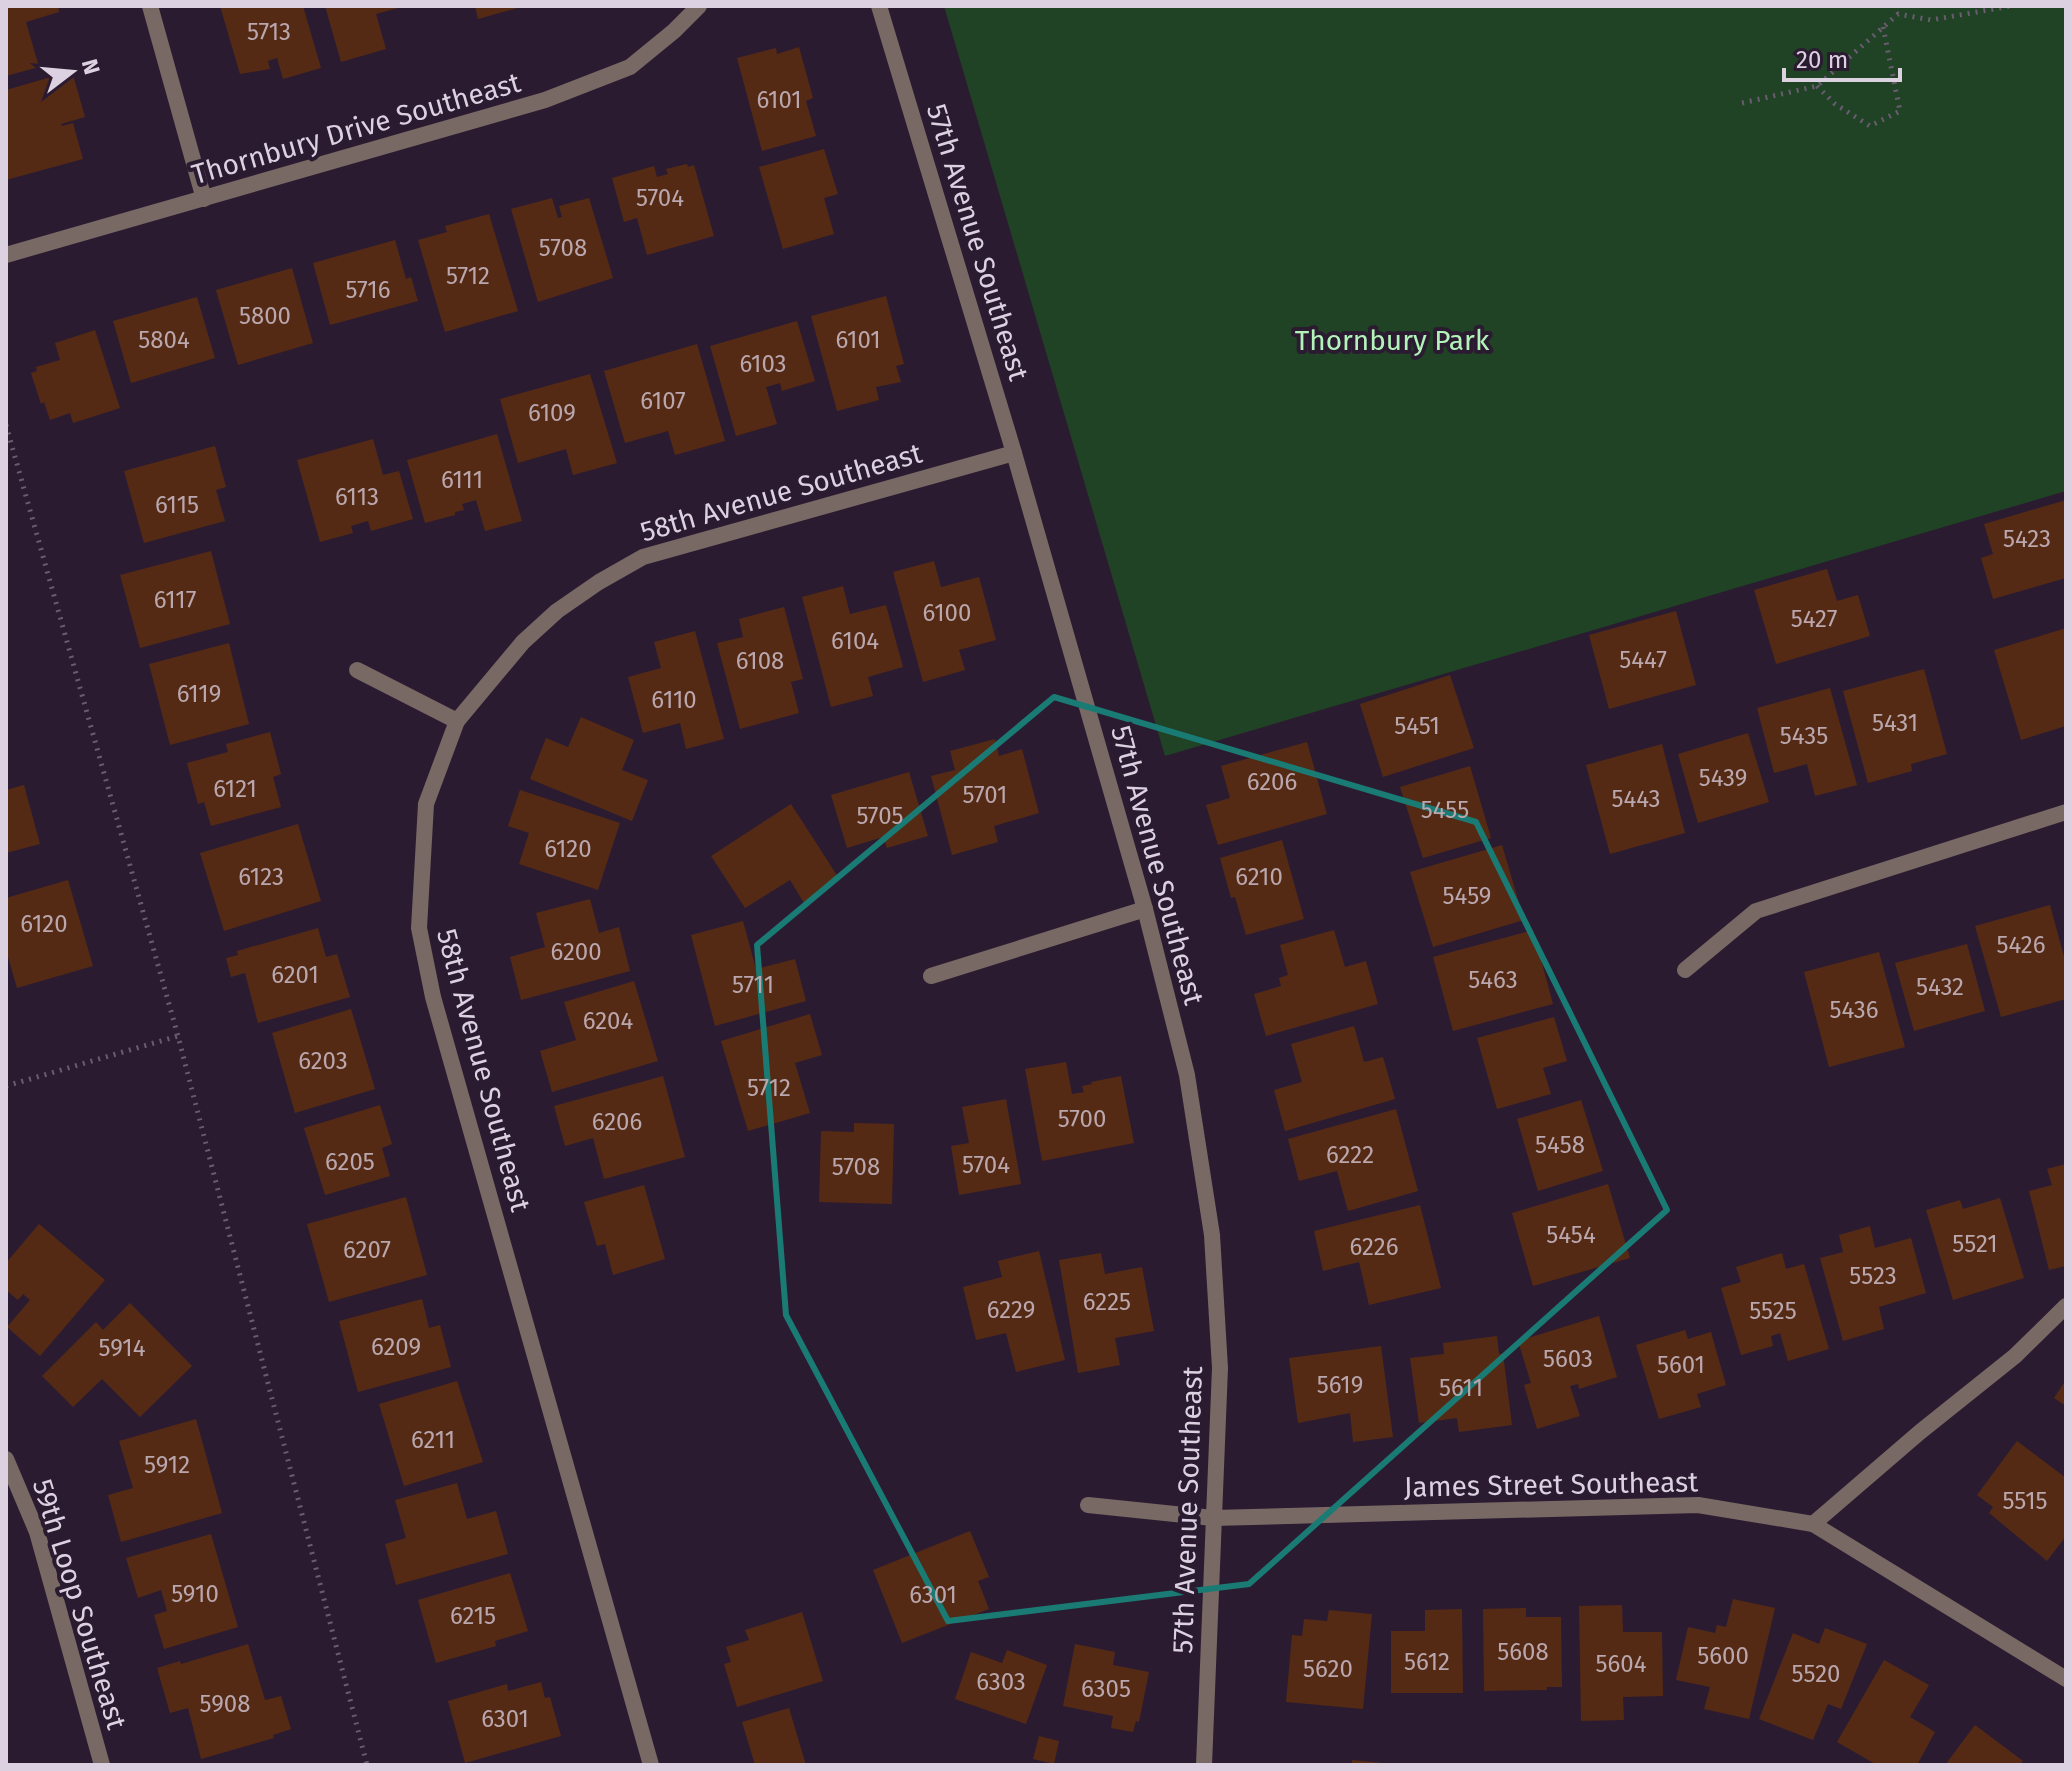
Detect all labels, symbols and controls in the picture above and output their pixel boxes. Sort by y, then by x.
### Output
house number: 5713 [247,18,291,46]
north arrow [32,32,112,112]
scale bar [1784,32,1900,82]
text: 20 m [1796,46,1848,74]
text: N [76,56,106,77]
street label: Thornbury Drive Southeast [188,66,525,191]
house number: 6101 [756,86,802,114]
street label: 57th Avenue Southeast [920,100,1036,385]
house number: 5704 [636,184,684,212]
house number: 5708 [539,234,587,262]
house number: 5712 [446,262,490,290]
house number: 5716 [346,276,390,304]
house number: 5800 [239,302,291,330]
park label: Thornbury Park [1295,324,1490,357]
house number: 5804 [138,326,190,354]
house number: 6101 [835,326,881,354]
house number: 6103 [739,350,787,378]
house number: 6107 [640,387,686,415]
house number: 6109 [528,399,576,427]
street label: 58th Avenue Southeast [637,436,927,548]
house number: 6111 [441,466,483,494]
house number: 6113 [335,483,379,511]
house number: 6115 [155,491,199,519]
house number: 5423 [2003,525,2051,553]
house number: 6117 [154,586,196,614]
house number: 6100 [923,599,971,627]
house number: 5427 [1791,605,1837,633]
house number: 6104 [831,627,879,655]
house number: 5447 [1619,646,1667,674]
house number: 6108 [736,647,784,675]
house number: 6119 [177,680,221,708]
house number: 6110 [651,686,697,714]
house number: 5431 [1872,709,1918,737]
house number: 5451 [1394,712,1440,740]
street label: 57th Avenue Southeast [1104,722,1211,1009]
house number: 5435 [1780,722,1828,750]
house number: 5439 [1699,764,1747,792]
house number: 6206 [1247,768,1297,796]
house number: 6121 [213,775,257,803]
house number: 5701 [963,781,1008,809]
house number: 5443 [1611,785,1661,813]
house number: 5455 [1421,796,1469,824]
house number: 5705 [856,802,904,830]
house number: 6120 [544,835,592,863]
house number: 6123 [238,863,284,891]
house number: 6210 [1235,863,1283,891]
house number: 5459 [1443,882,1491,910]
house number: 6120 [20,910,68,938]
street label: 58th Avenue Southeast [430,925,537,1216]
house number: 5426 [1997,931,2045,959]
house number: 6200 [550,938,602,966]
house number: 6201 [271,961,319,989]
house number: 5463 [1468,966,1518,994]
house number: 5711 [732,971,774,999]
house number: 5432 [1916,973,1964,1001]
house number: 5436 [1829,996,1879,1024]
house number: 6204 [583,1007,634,1035]
house number: 6203 [298,1047,348,1075]
house number: 5712 [747,1074,791,1102]
house number: 5700 [1058,1105,1106,1133]
house number: 6206 [592,1108,642,1136]
house number: 5458 [1535,1131,1585,1159]
house number: 6222 [1326,1141,1374,1169]
house number: 6205 [325,1148,375,1176]
house number: 5704 [962,1151,1010,1179]
house number: 5708 [832,1153,880,1181]
house number: 5454 [1546,1221,1596,1249]
house number: 5521 [1952,1230,1998,1258]
house number: 6226 [1349,1233,1399,1261]
house number: 6207 [343,1236,391,1264]
house number: 5523 [1849,1262,1897,1290]
house number: 6225 [1083,1288,1131,1316]
house number: 6229 [987,1296,1035,1324]
house number: 5525 [1749,1297,1797,1325]
house number: 6209 [371,1333,421,1361]
house number: 5914 [99,1334,146,1362]
house number: 5603 [1543,1345,1593,1373]
house number: 5601 [1657,1351,1705,1379]
street label: 57th Avenue Southeast [1166,1365,1209,1654]
house number: 5619 [1317,1371,1363,1399]
house number: 5611 [1439,1374,1483,1402]
house number: 6211 [411,1426,455,1454]
house number: 5912 [144,1451,190,1479]
street label: James Street Southeast [1404,1465,1699,1504]
street label: 59th Loop Southeast [26,1475,134,1734]
house number: 5515 [2002,1487,2048,1515]
house number: 5910 [171,1580,219,1608]
house number: 6301 [909,1581,957,1609]
house number: 6215 [450,1602,496,1630]
house number: 5608 [1497,1638,1549,1666]
house number: 5600 [1697,1642,1749,1670]
house number: 5612 [1404,1648,1450,1676]
house number: 5604 [1596,1650,1647,1678]
house number: 5620 [1303,1655,1353,1683]
house number: 5520 [1792,1660,1840,1688]
house number: 6303 [976,1668,1026,1696]
house number: 6305 [1081,1675,1131,1703]
house number: 5908 [200,1690,250,1718]
house number: 6301 [481,1705,529,1733]

